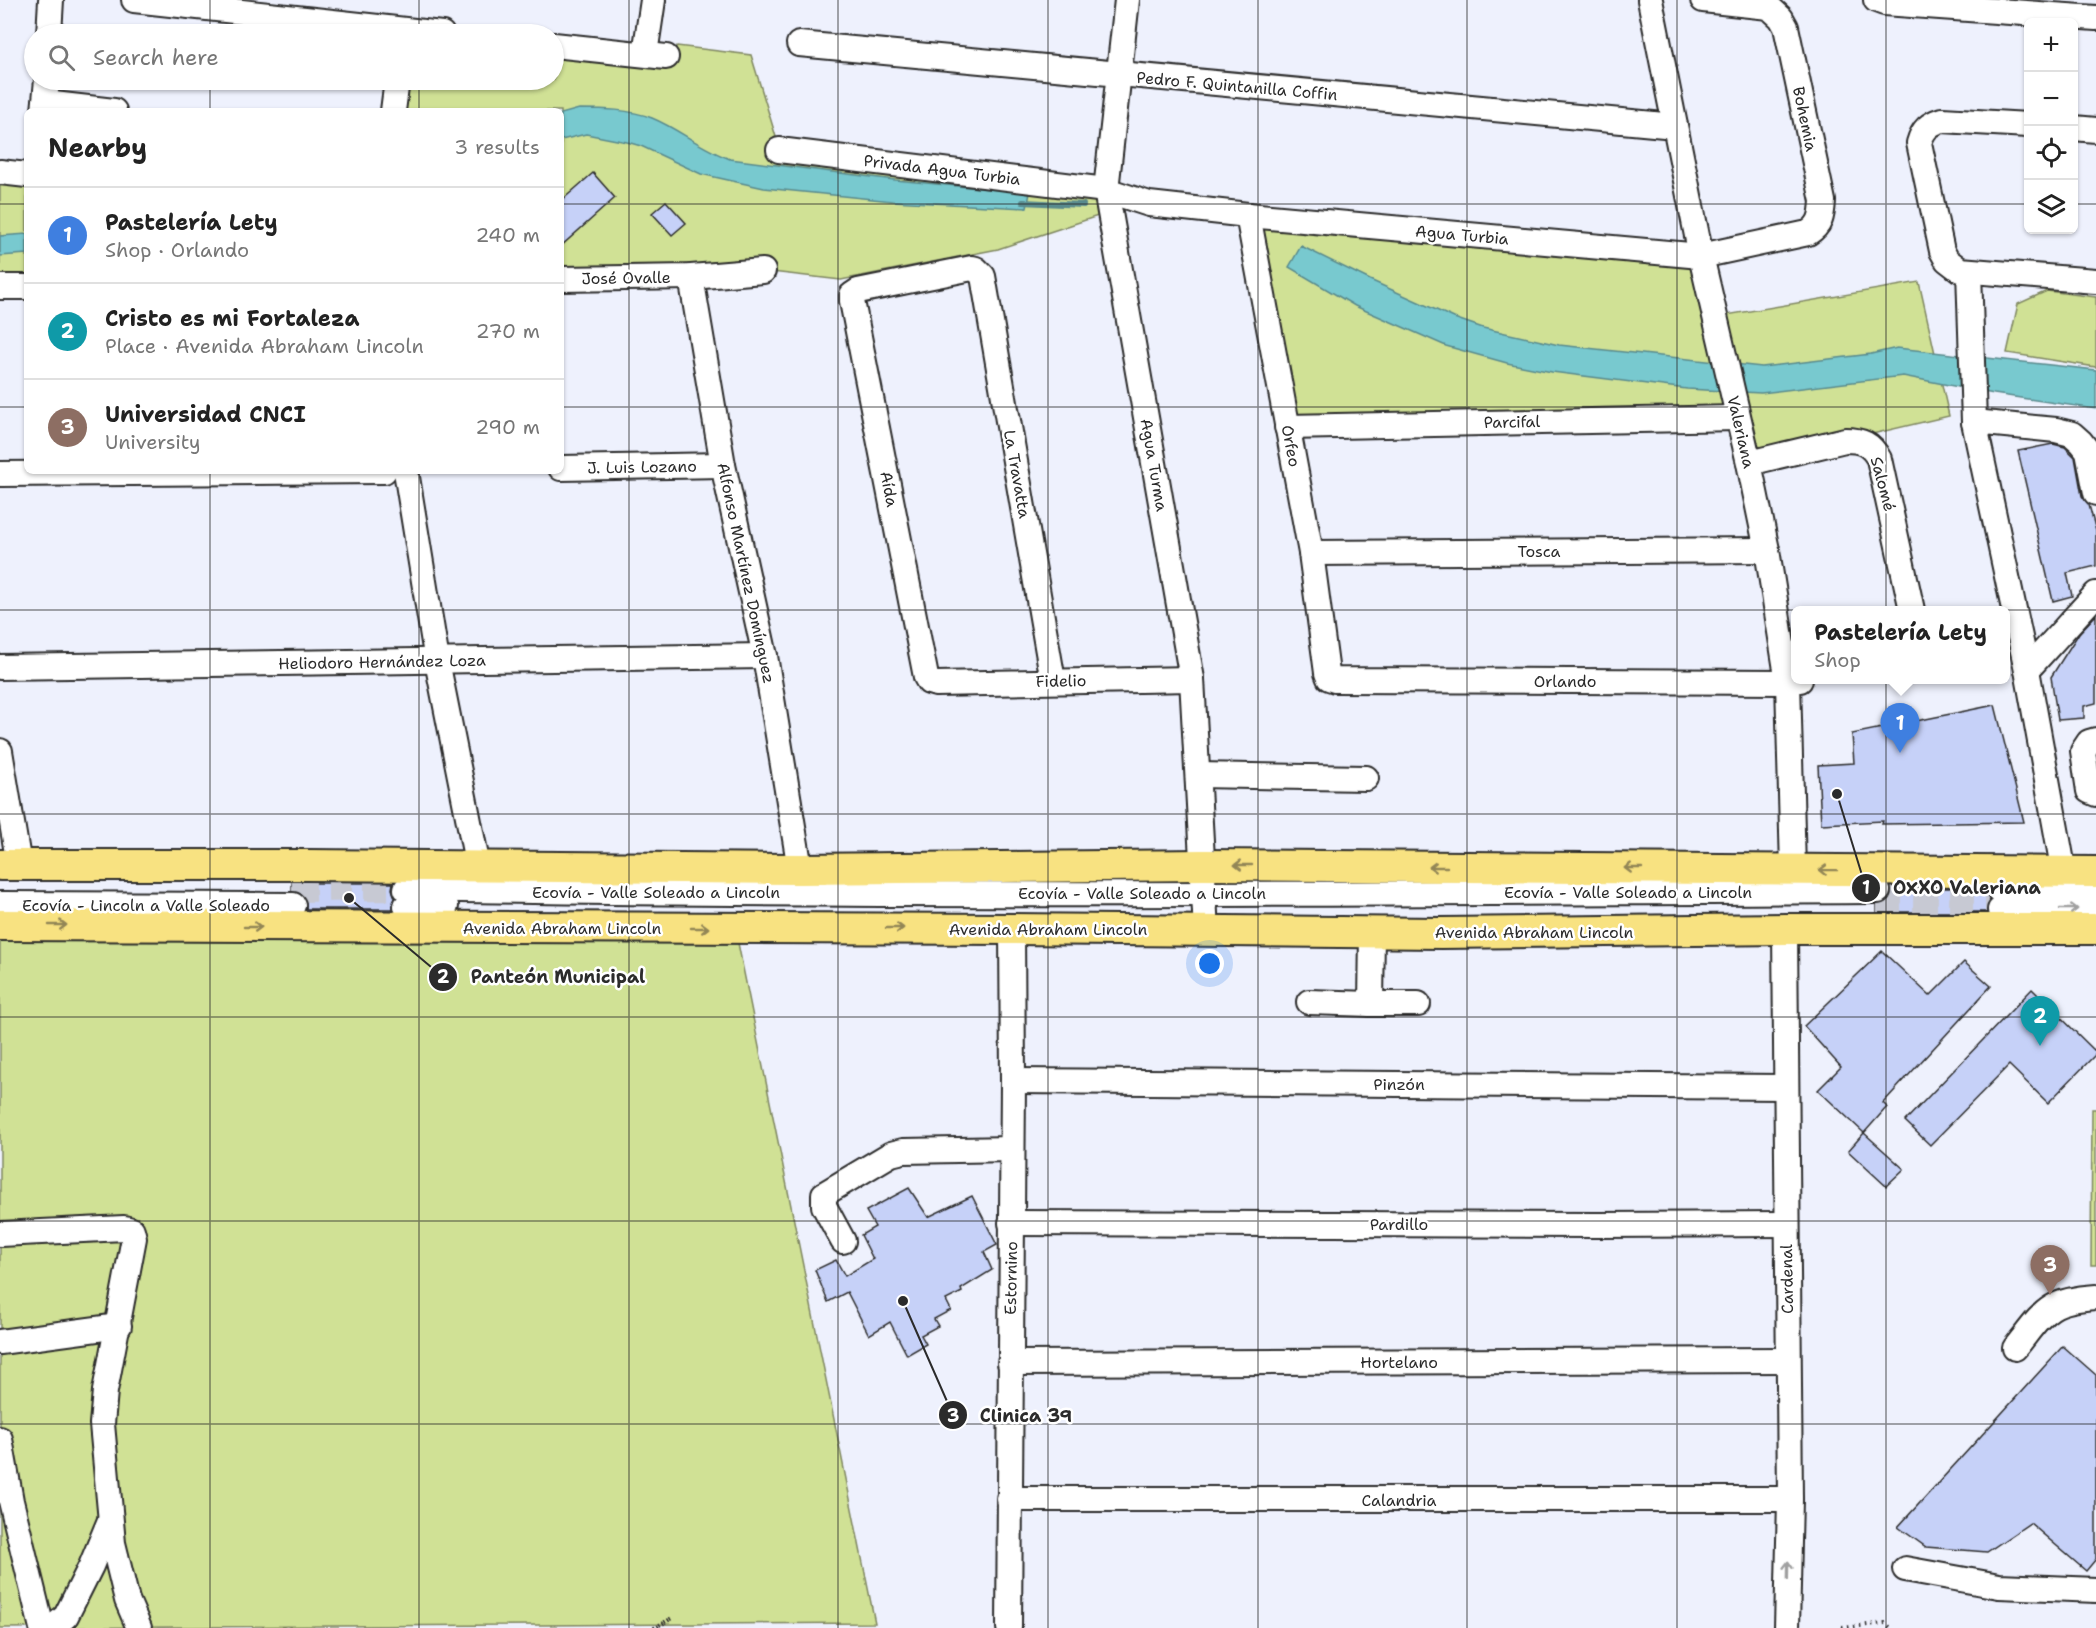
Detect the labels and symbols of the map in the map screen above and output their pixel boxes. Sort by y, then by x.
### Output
street label: Pedro F. Quintanilla Coffin [1136,67,1339,105]
street label: Bohemia [1788,85,1822,153]
street label: Privada Agua Turbia [862,150,1022,190]
street label: Agua Turbia [1414,220,1510,250]
street label: José Ovalle [581,267,671,289]
street label: Valeriana [1722,394,1760,470]
street label: Parcifal [1484,411,1541,433]
street label: Agua Turma [1136,417,1172,513]
street label: Orfeo [1277,423,1305,469]
street label: La Travatta [999,428,1035,520]
street label: Salomé [1866,454,1900,514]
street label: J. Luis Lozano [587,456,697,478]
street label: Alfonso Martínez Domínguez [712,461,780,685]
street label: Aída [875,469,903,509]
street label: Tosca [1518,541,1560,562]
street label: Heliodoro Hernández Loza [278,650,486,674]
street label: Fidelio [1035,670,1087,692]
street label: Orlando [1534,671,1596,692]
pin: 1 [1880,704,1920,753]
one-way arrow [1233,860,1253,871]
one-way arrow [1428,861,1448,873]
one-way arrow [1623,862,1643,874]
one-way arrow [1818,864,1838,876]
callout: OXXO Valeriana [1851,870,2053,906]
text: 1 [1862,876,1870,900]
text: OXXO Valeriana [1893,876,2042,900]
street label: Ecovía - Valle Soleado a Lincoln [532,882,780,903]
street label: Ecovía - Valle Soleado a Lincoln [1504,882,1752,903]
street label: Ecovía - Valle Soleado a Lincoln [1018,883,1266,904]
street label: Ecovía - Lincoln a Valle Soleado [22,895,270,916]
one-way arrow [2058,903,2078,915]
street label: Avenida Abraham Lincoln [463,918,662,939]
one-way arrow [48,919,68,931]
street label: Avenida Abraham Lincoln [949,919,1148,940]
one-way arrow [243,921,263,933]
one-way arrow [690,922,710,934]
one-way arrow [885,922,905,934]
street label: Avenida Abraham Lincoln [1435,922,1634,943]
your location [1195,949,1224,978]
callout: Panteón Municipal [428,959,657,995]
text: 2 [437,965,450,989]
text: Panteón Municipal [471,965,645,989]
pin: 2 [2020,996,2060,1046]
street label: Pinzón [1373,1074,1425,1095]
street label: Pardillo [1370,1214,1428,1235]
street label: Estornino [1000,1241,1022,1315]
street label: Cardenal [1776,1244,1798,1314]
pin: 3 [2030,1246,2070,1295]
street label: Hortelano [1360,1352,1438,1373]
callout: Clinica 39 [938,1397,1084,1433]
text: 3 [947,1404,959,1428]
text: Clinica 39 [980,1404,1072,1428]
street label: Calandria [1361,1490,1437,1511]
one-way arrow [1782,1560,1794,1580]

